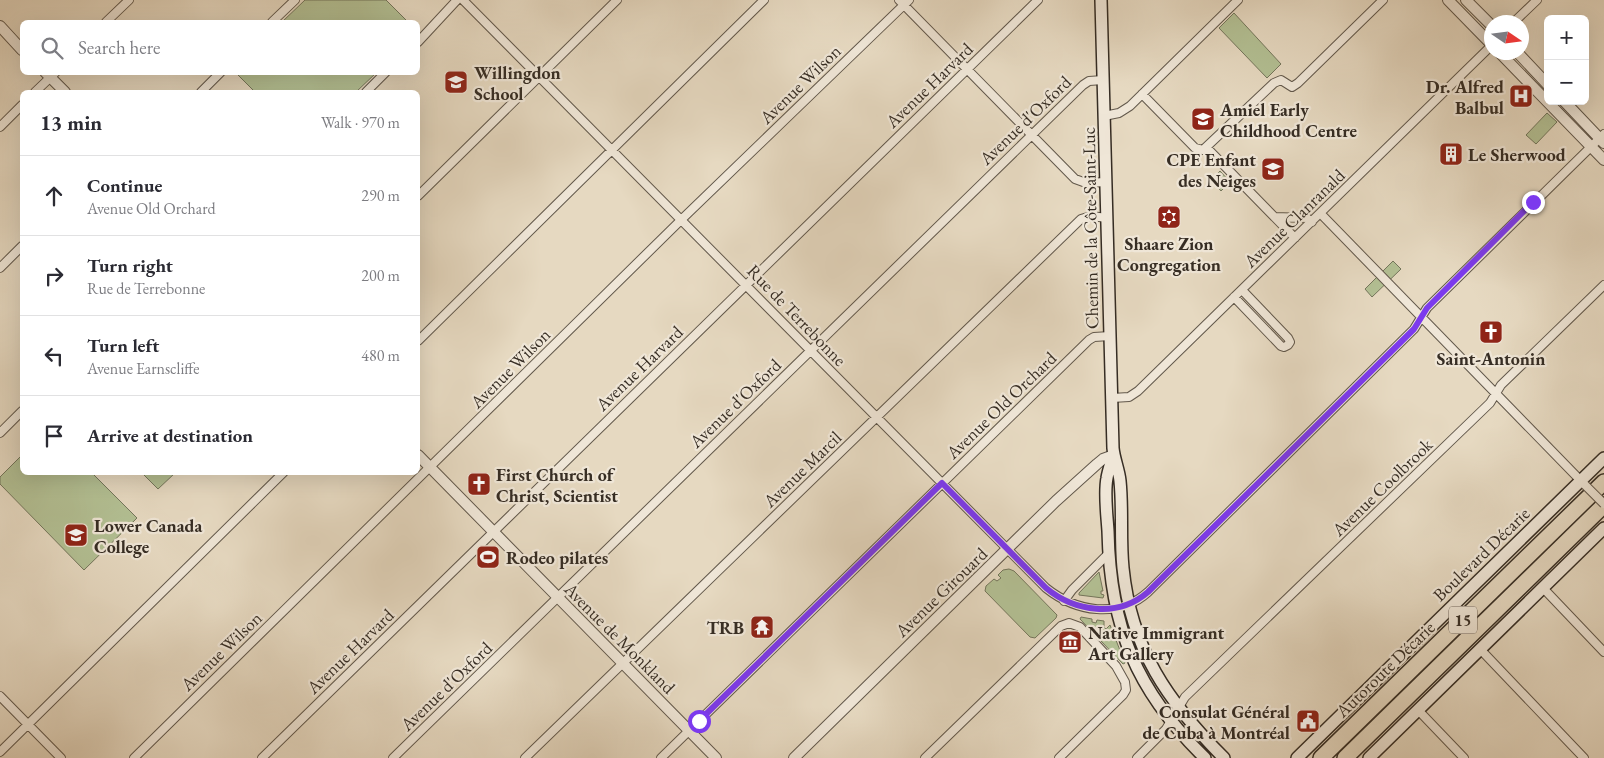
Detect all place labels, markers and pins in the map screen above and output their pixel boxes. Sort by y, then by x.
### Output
place label: Willingdon School [474,61,561,105]
school or university icon: Willingdon School [443,69,469,95]
place label: Dr. Alfred Balbul [1426,75,1504,119]
hospital icon: Dr. Alfred Balbul [1508,83,1534,109]
place label: Amiel Early Childhood Centre [1219,98,1357,142]
school or university icon: Amiel Early Childhood Centre [1190,106,1216,132]
building icon: Le Sherwood [1438,141,1464,167]
place label: Le Sherwood [1468,143,1566,166]
place label: CPE Enfant des Neiges [1166,148,1256,192]
school or university icon: CPE Enfant des Neiges [1260,156,1286,182]
synagogue icon: Shaare Zion Congregation [1156,204,1182,230]
place label: Shaare Zion Congregation [1117,232,1221,276]
church icon: Saint-Antonin [1478,319,1504,345]
place label: Saint-Antonin [1437,347,1545,370]
place label: First Church of Christ, Scientist [496,463,618,507]
church icon: First Church of Christ, Scientist [466,471,492,497]
place label: Lower Canada College [94,514,203,558]
school or university icon: Lower Canada College [63,522,89,548]
sports icon: Rodeo pilates [475,544,501,570]
place label: Rodeo pilates [506,546,608,569]
temple icon: TRB [749,614,775,640]
place label: TRB [707,616,744,639]
place label: Native Immigrant Art Gallery [1087,621,1225,665]
museum icon: Native Immigrant Art Gallery [1057,629,1083,655]
place label: Consulat Général de Cuba à Montréal [1143,700,1290,744]
public building icon: Consulat Général de Cuba à Montréal [1295,708,1321,734]

